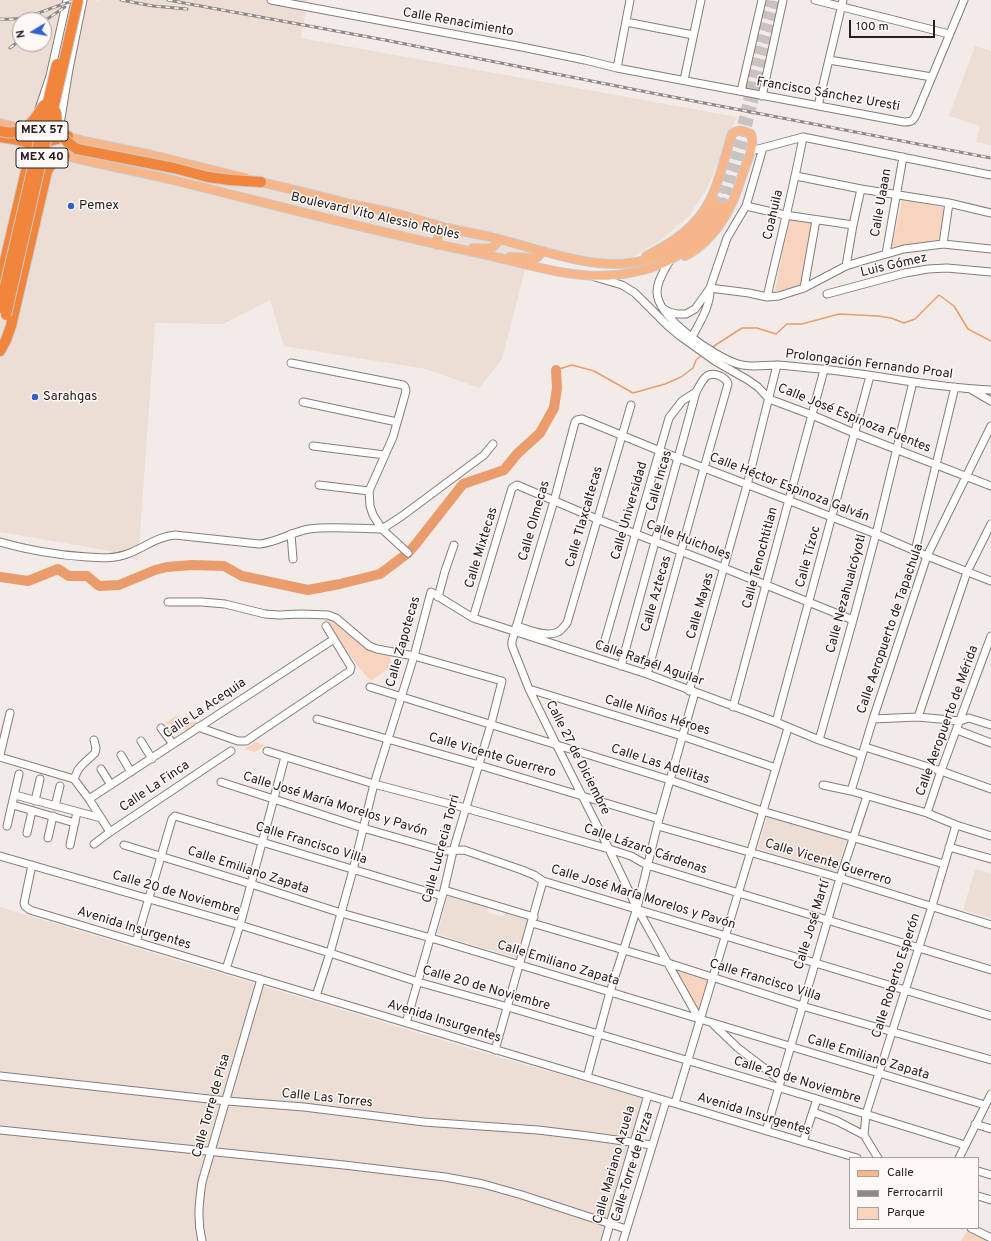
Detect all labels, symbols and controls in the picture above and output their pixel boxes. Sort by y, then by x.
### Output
street label: Calle Renacimiento [401,6,515,40]
north arrow [12,12,52,52]
scale bar [851,12,937,38]
text: 100 m [856,19,889,35]
text: N [14,29,29,39]
street label: Francisco Sánchez Uresti [755,75,901,115]
road number: MEX 57 [16,121,68,141]
road number: MEX 40 [16,148,68,168]
street label: Calle Uaaan [868,168,896,238]
street label: Coahuila [761,188,787,242]
street label: Boulevard Vito Alessio Robles [289,190,461,244]
place label: Pemex [79,198,119,214]
marker: Pemex [66,201,76,211]
street label: Luis Gómez [859,251,929,281]
street label: Prolongación Fernando Proal [784,347,954,383]
street label: Calle José Espinoza Fuentes [775,381,933,457]
place label: Sarahgas [43,389,97,405]
marker: Sarahgas [30,392,40,402]
street label: Calle Incas [644,449,676,513]
street label: Calle Héctor Espinoza Galván [707,450,871,526]
street label: Calle Universidad [609,460,651,562]
street label: Calle Tlaxcaltecas [563,465,607,569]
street label: Calle Olmecas [516,479,554,563]
street label: Calle Tenochtitlan [740,505,782,611]
street label: Calle Mixtecas [462,506,502,590]
street label: Calle Huicholes [643,518,733,564]
street label: Calle Tízoc [793,524,825,590]
street label: Calle Nezahualcóyotl [824,533,870,655]
street label: Calle Aeropuerto de Tapachula [854,542,928,716]
street label: Calle Aztecas [639,554,675,634]
street label: Calle Mayas [684,571,718,641]
street label: Calle Zapotecas [384,595,424,689]
street label: Calle Rafaél Aguilar [592,638,706,690]
street label: Calle Aeropuerto de Mérida [913,644,983,798]
street label: Calle La Acequia [161,676,249,742]
street label: Calle Niños Héroes [602,693,712,739]
street label: Calle 27 de Diciembre [541,698,613,818]
street label: Calle Vicente Guerrero [427,730,557,782]
street label: Calle Las Adelitas [609,742,711,788]
street label: Calle La Finca [117,758,193,816]
street label: Calle José María Morelos y Pavón [241,769,429,841]
street label: Calle Lucrecia Torri [420,793,464,905]
street label: Calle Francisco Villa [253,820,369,868]
street label: Calle Lázaro Cárdenas [581,822,709,878]
street label: Calle Vicente Guerrero [763,836,893,890]
street label: Calle Emiliano Zapata [185,844,311,898]
street label: Calle José María Morelos y Pavón [549,862,737,934]
street label: Calle 20 de Noviembre [110,868,242,920]
street label: Calle José Martí [792,878,834,972]
street label: Avenida Insurgentes [75,904,193,954]
street label: Calle Roberto Esperón [869,912,925,1040]
street label: Calle Emiliano Zapata [495,938,621,990]
street label: Calle Francisco Villa [707,957,823,1005]
street label: Calle 20 de Noviembre [420,963,552,1015]
street label: Avenida Insurgentes [385,997,503,1047]
street label: Calle Emiliano Zapata [805,1032,931,1084]
street label: Calle Torre de Pisa [190,1052,234,1160]
street label: Calle 20 de Noviembre [731,1054,863,1108]
street label: Calle Las Torres [281,1086,373,1112]
street label: Avenida Insurgentes [695,1090,813,1140]
street label: Calle Mariano Azuela [591,1104,639,1226]
street label: Calle Torre de Pizza [609,1110,657,1224]
legend [849,1157,979,1229]
text: Calle [887,1165,914,1181]
text: Ferrocarril [887,1185,943,1201]
text: Parque [887,1205,925,1221]

